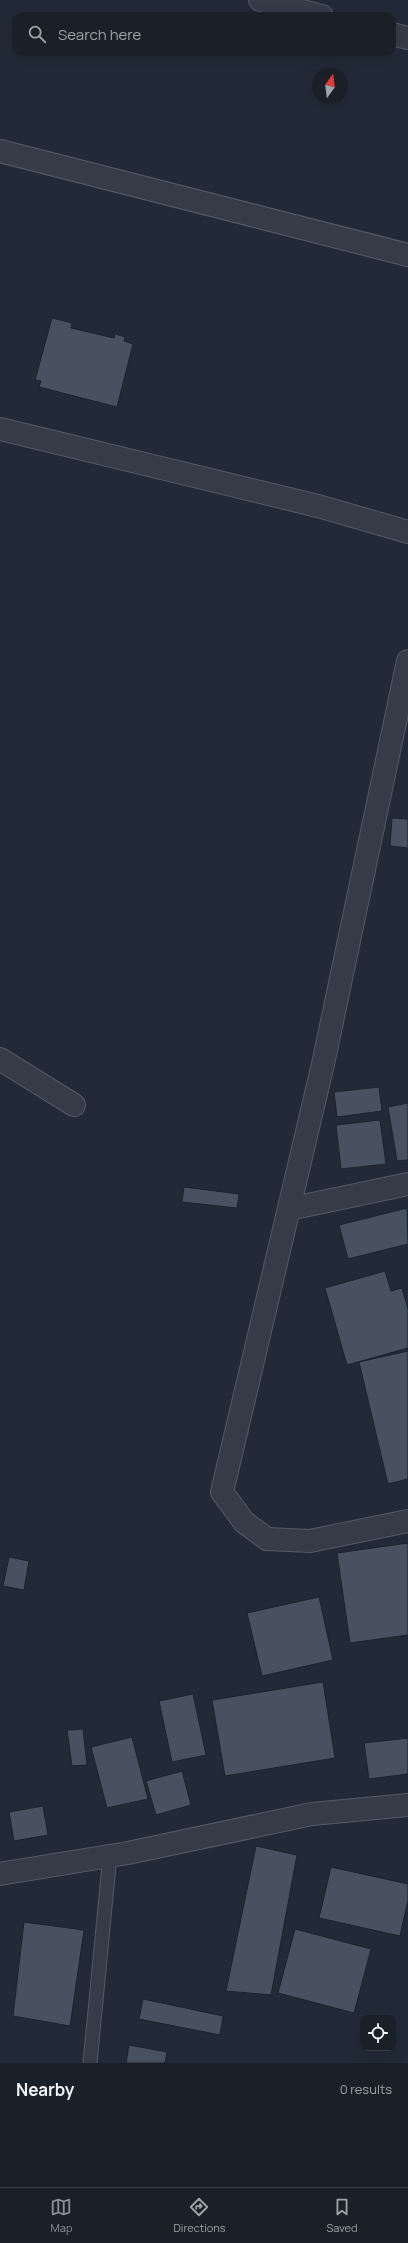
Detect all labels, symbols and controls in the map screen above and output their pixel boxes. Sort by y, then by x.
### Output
search box [12,12,396,56]
icon: search [26,23,48,45]
text: Search here [58,24,141,45]
north arrow [312,68,348,104]
map controls [360,2015,396,2051]
button: locate [360,2015,396,2051]
text: Nearby [16,2078,74,2101]
text: 0 results [340,2080,392,2098]
tab: Map [50,2196,72,2235]
tab: Directions [173,2196,226,2235]
tab: Saved [327,2196,358,2235]

